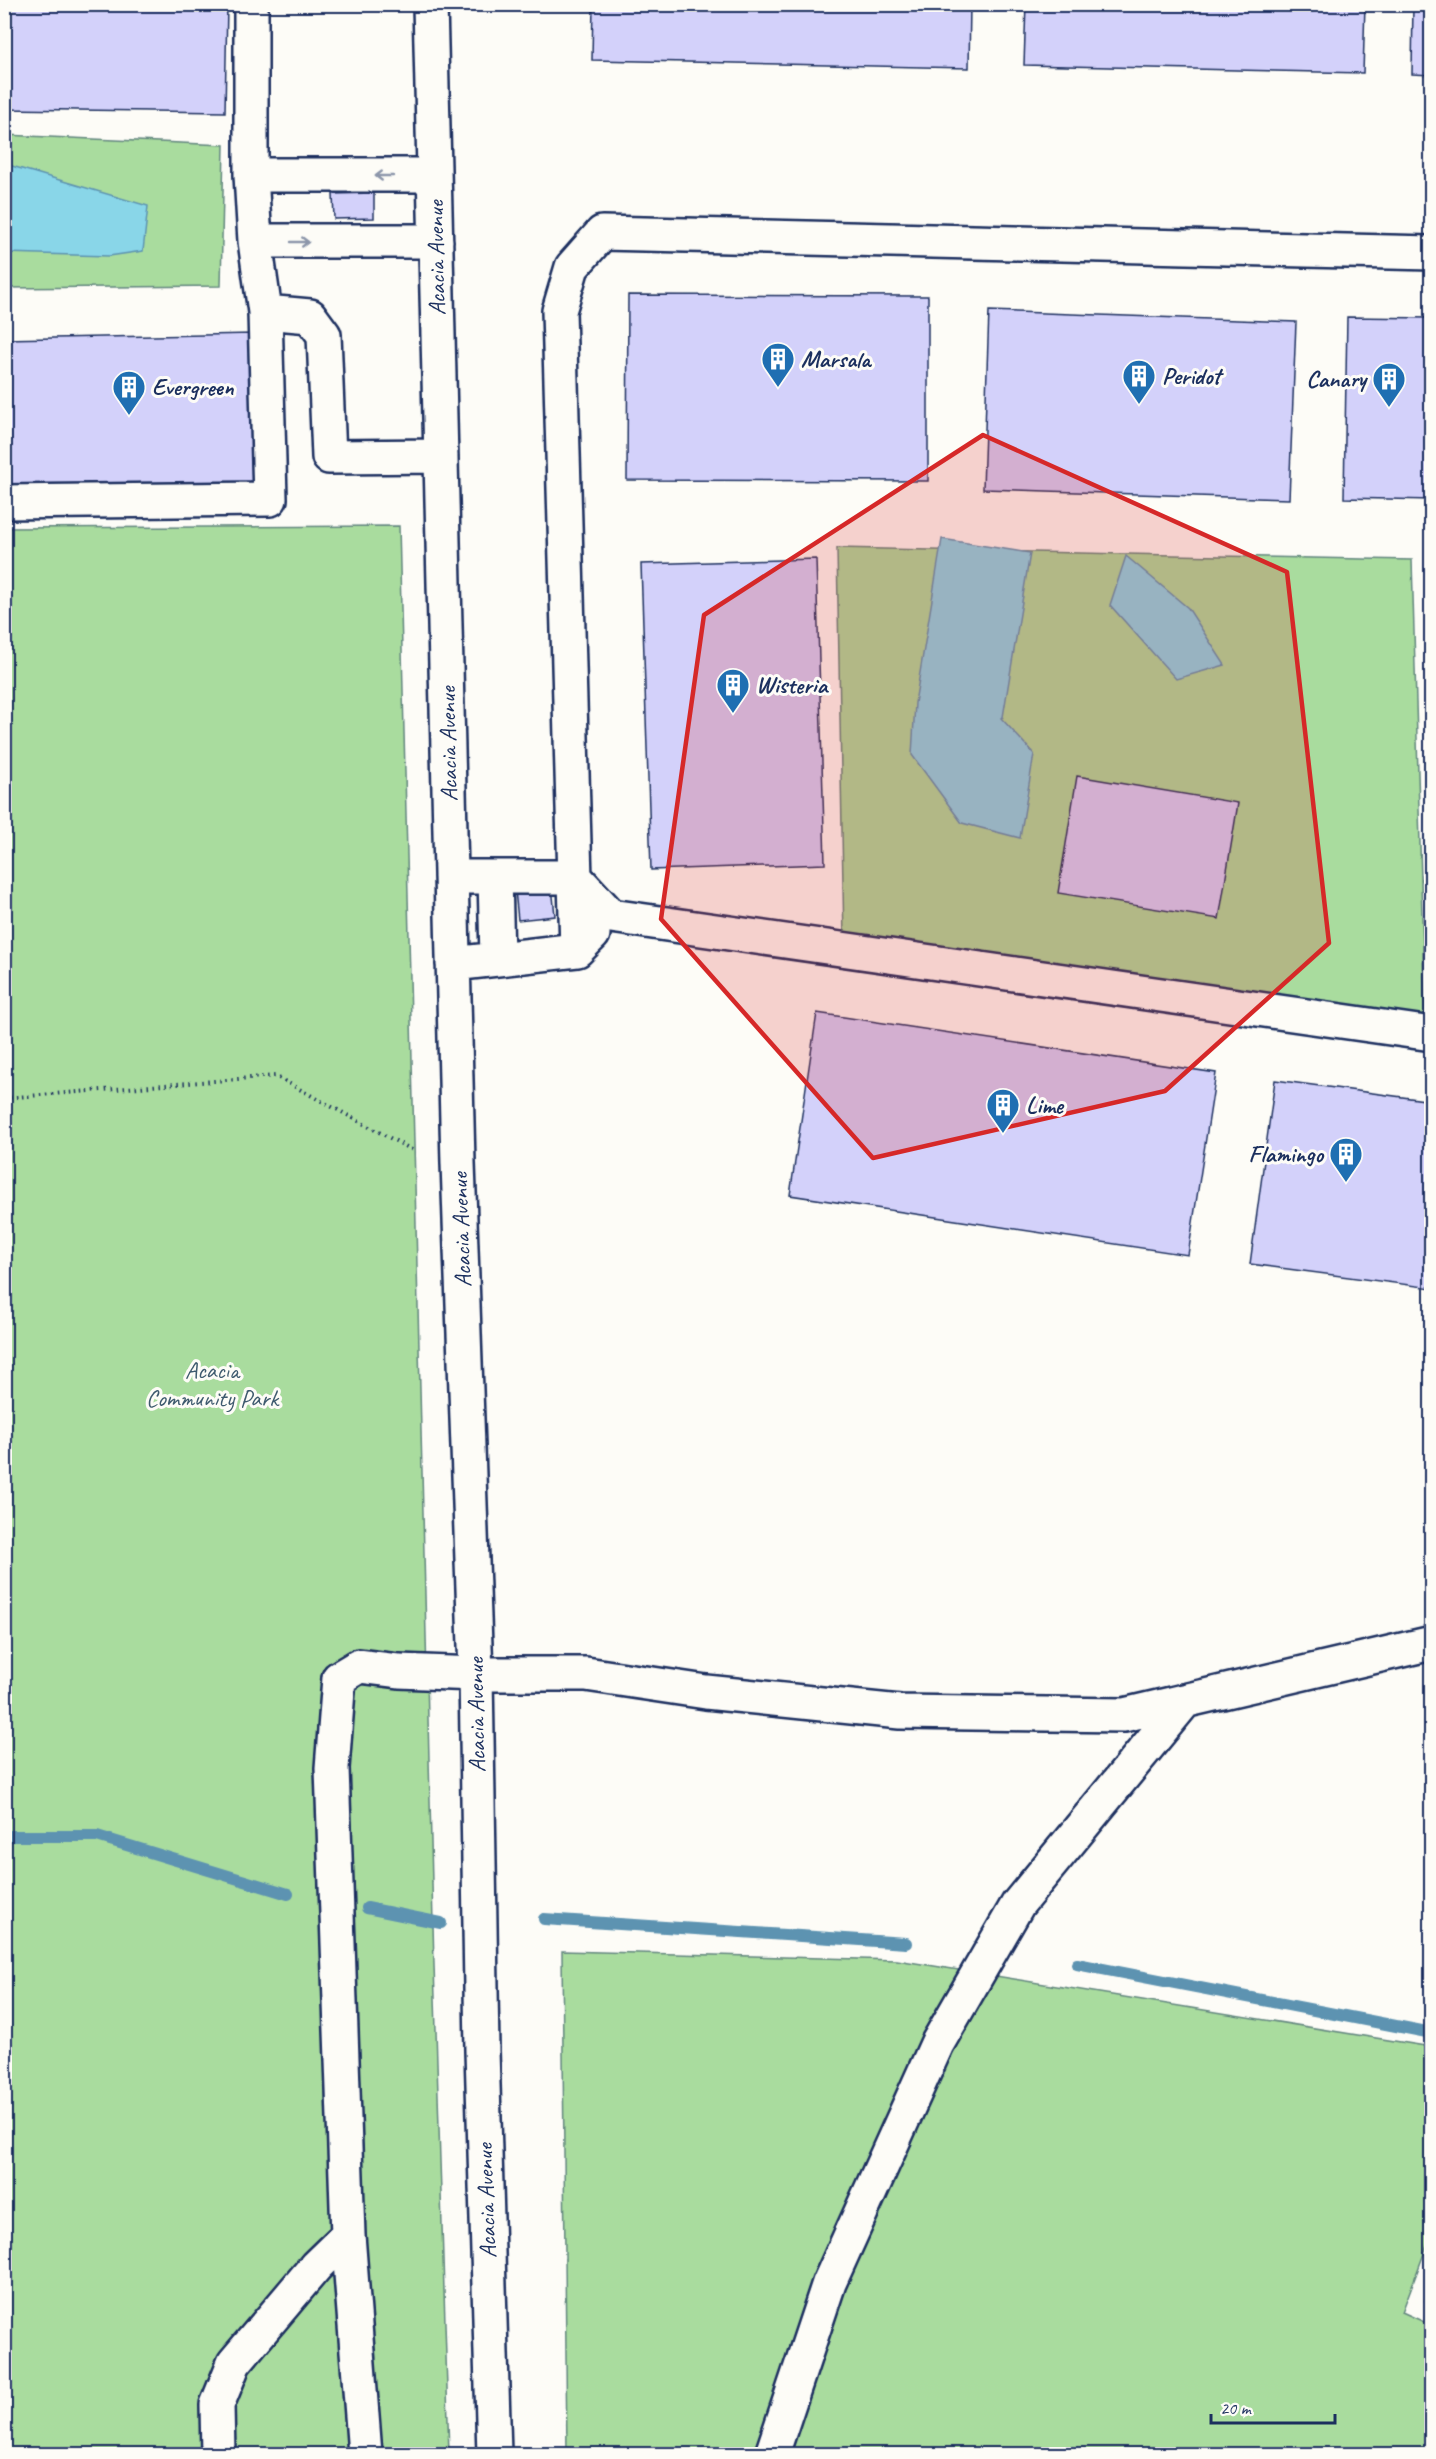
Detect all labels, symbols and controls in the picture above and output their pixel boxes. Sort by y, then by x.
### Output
one-way arrow [375,170,395,182]
street label: Acacia Avenue [420,198,452,316]
one-way arrow [289,236,309,247]
building icon: Marsala [760,341,796,388]
place label: Marsala [801,344,872,374]
building icon: Peridot [1121,358,1157,405]
place label: Peridot [1162,361,1224,391]
building icon: Canary [1371,361,1407,408]
place label: Canary [1306,364,1369,394]
building icon: Evergreen [111,369,147,416]
place label: Evergreen [152,372,235,402]
building icon: Wisteria [715,667,751,714]
place label: Wisteria [756,670,829,700]
street label: Acacia Avenue [432,684,464,802]
building icon: Lime [985,1087,1021,1134]
place label: Lime [1026,1090,1065,1120]
building icon: Flamingo [1328,1136,1364,1183]
place label: Flamingo [1249,1139,1325,1169]
street label: Acacia Avenue [444,1170,478,1288]
park label: Acacia Community Park [146,1355,280,1413]
street label: Acacia Avenue [460,1655,492,1773]
street label: Acacia Avenue [469,2141,503,2259]
scale bar [1211,2387,1336,2425]
text: 20 m [1220,2397,1253,2419]

